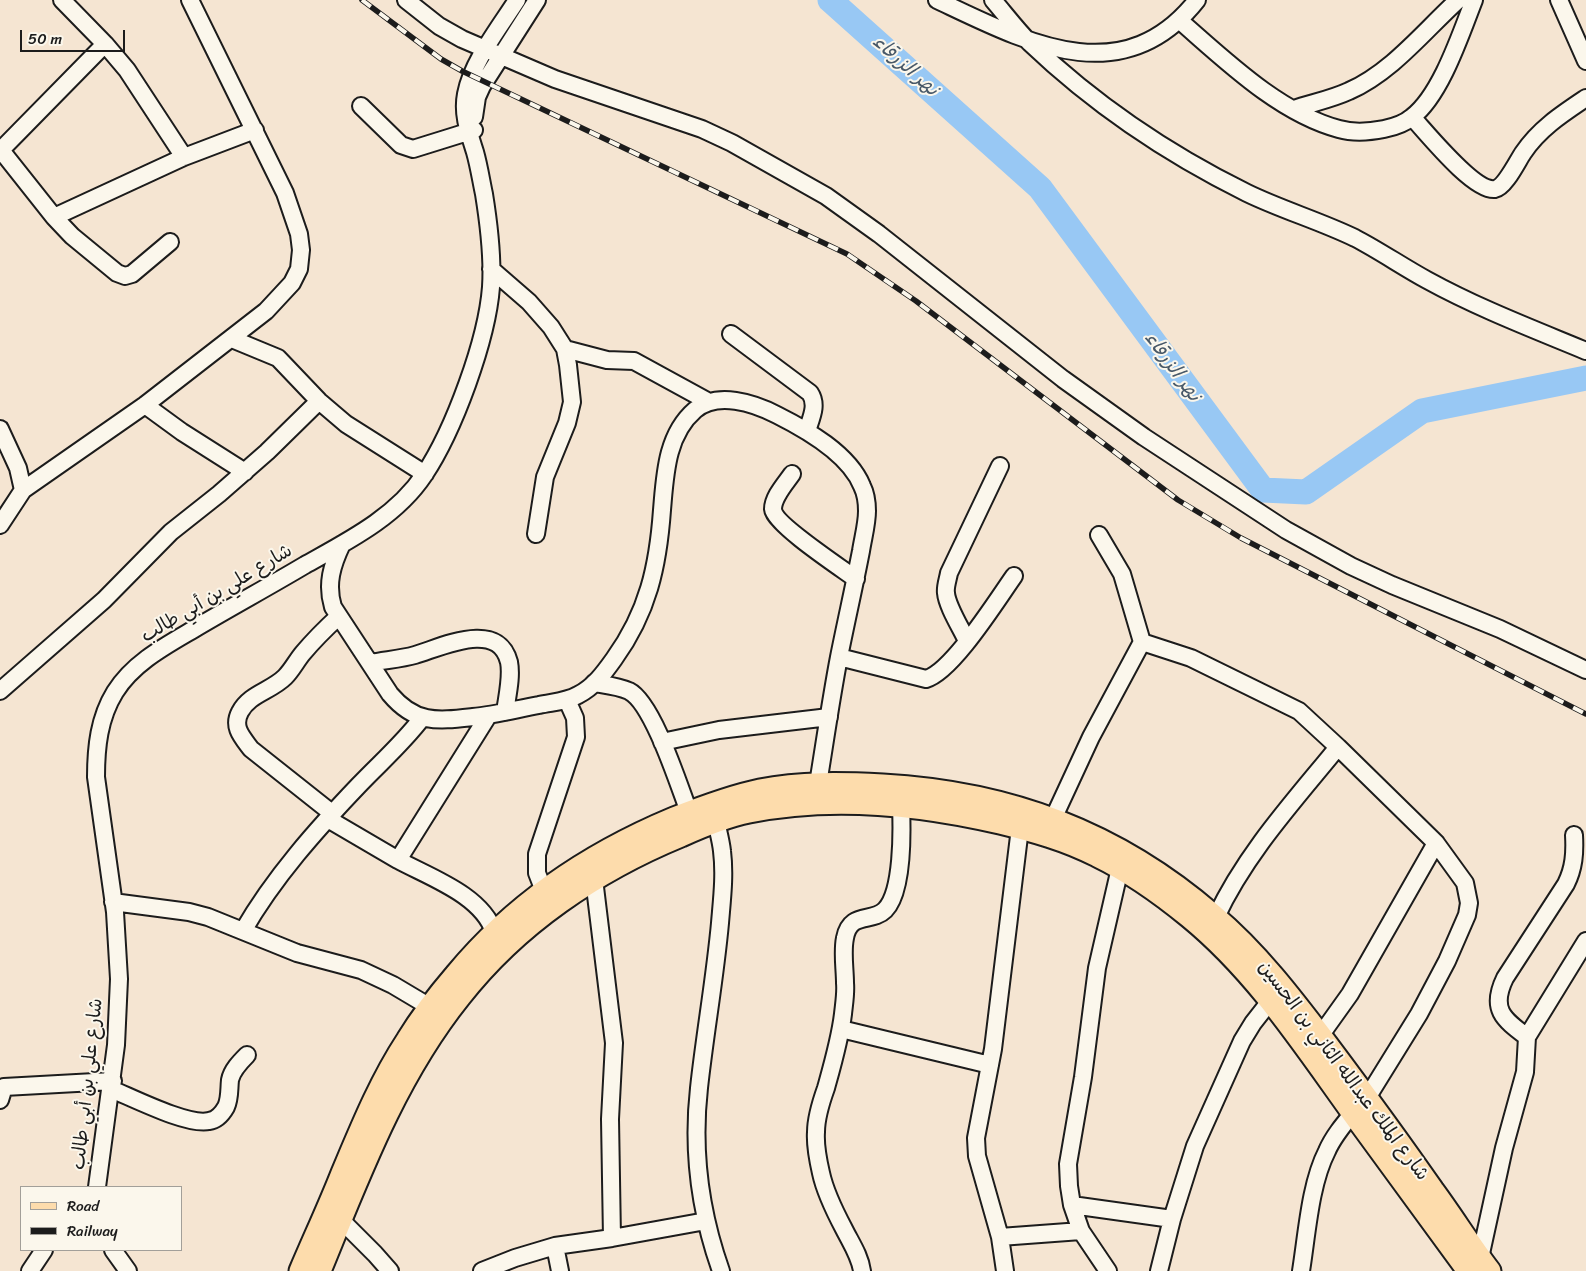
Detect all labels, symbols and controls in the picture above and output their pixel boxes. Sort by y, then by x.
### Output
scale bar [22,20,128,52]
text: 50 m [28,26,62,52]
water label: نهر الزرقاء [867,30,943,102]
water label: نهر الزرقاء [1139,327,1205,407]
street label: شارع علي بن أبي طالب [137,540,297,648]
street label: شارع الملك عبدالله الثاني بن الحسين [1253,956,1433,1186]
street label: شارع علي بن أبي طالب [68,997,108,1171]
legend [20,1186,182,1251]
text: Road [67,1193,99,1219]
text: Railway [67,1218,118,1244]

